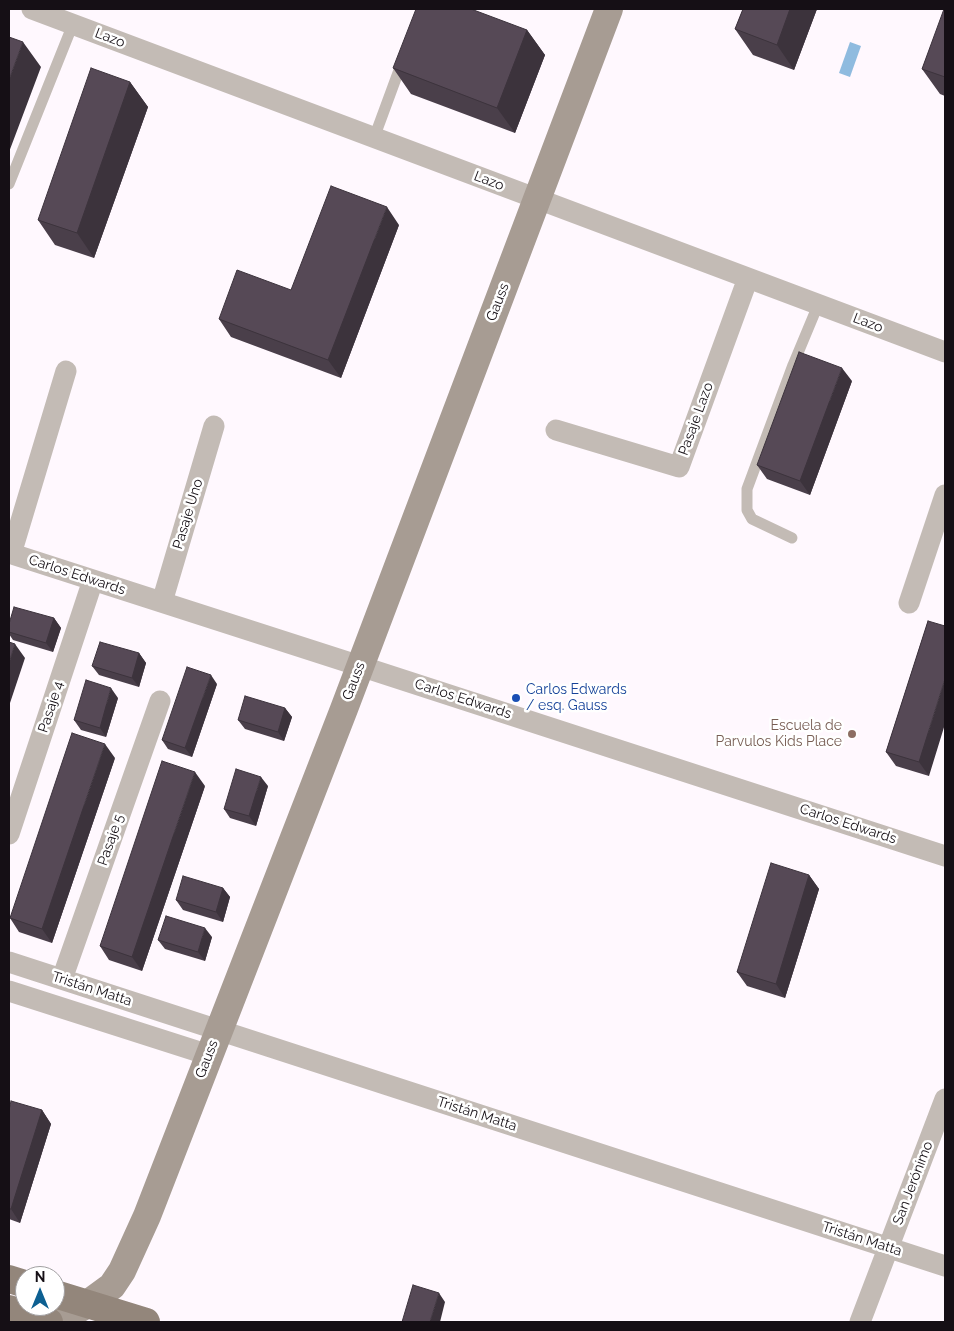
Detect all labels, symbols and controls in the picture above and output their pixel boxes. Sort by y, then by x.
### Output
street label: Lazo [93,25,127,51]
street label: Lazo [472,168,506,194]
street label: Gauss [483,281,513,323]
street label: Lazo [851,310,885,336]
street label: Pasaje Lazo [675,380,717,458]
street label: Pasaje Uno [169,477,207,551]
street label: Carlos Edwards [27,551,127,599]
street label: Gauss [339,660,369,702]
street label: Carlos Edwards [413,675,513,723]
street label: Pasaje 4 [35,679,67,735]
place label: Carlos Edwards / esq. Gauss [526,682,627,714]
marker: Carlos Edwards / esq. Gauss [510,692,522,704]
place label: Escuela de Parvulos Kids Place [716,718,842,750]
marker: Escuela de Parvulos Kids Place [846,728,858,740]
street label: Carlos Edwards [798,800,898,848]
street label: Pasaje 5 [94,812,128,868]
street label: Tristán Matta [50,968,134,1010]
street label: Gauss [192,1038,222,1080]
street label: Tristán Matta [435,1093,519,1135]
street label: San Jerónimo [889,1139,937,1227]
street label: Tristán Matta [820,1218,904,1260]
north arrow [15,1266,65,1316]
text: N [35,1269,45,1285]

